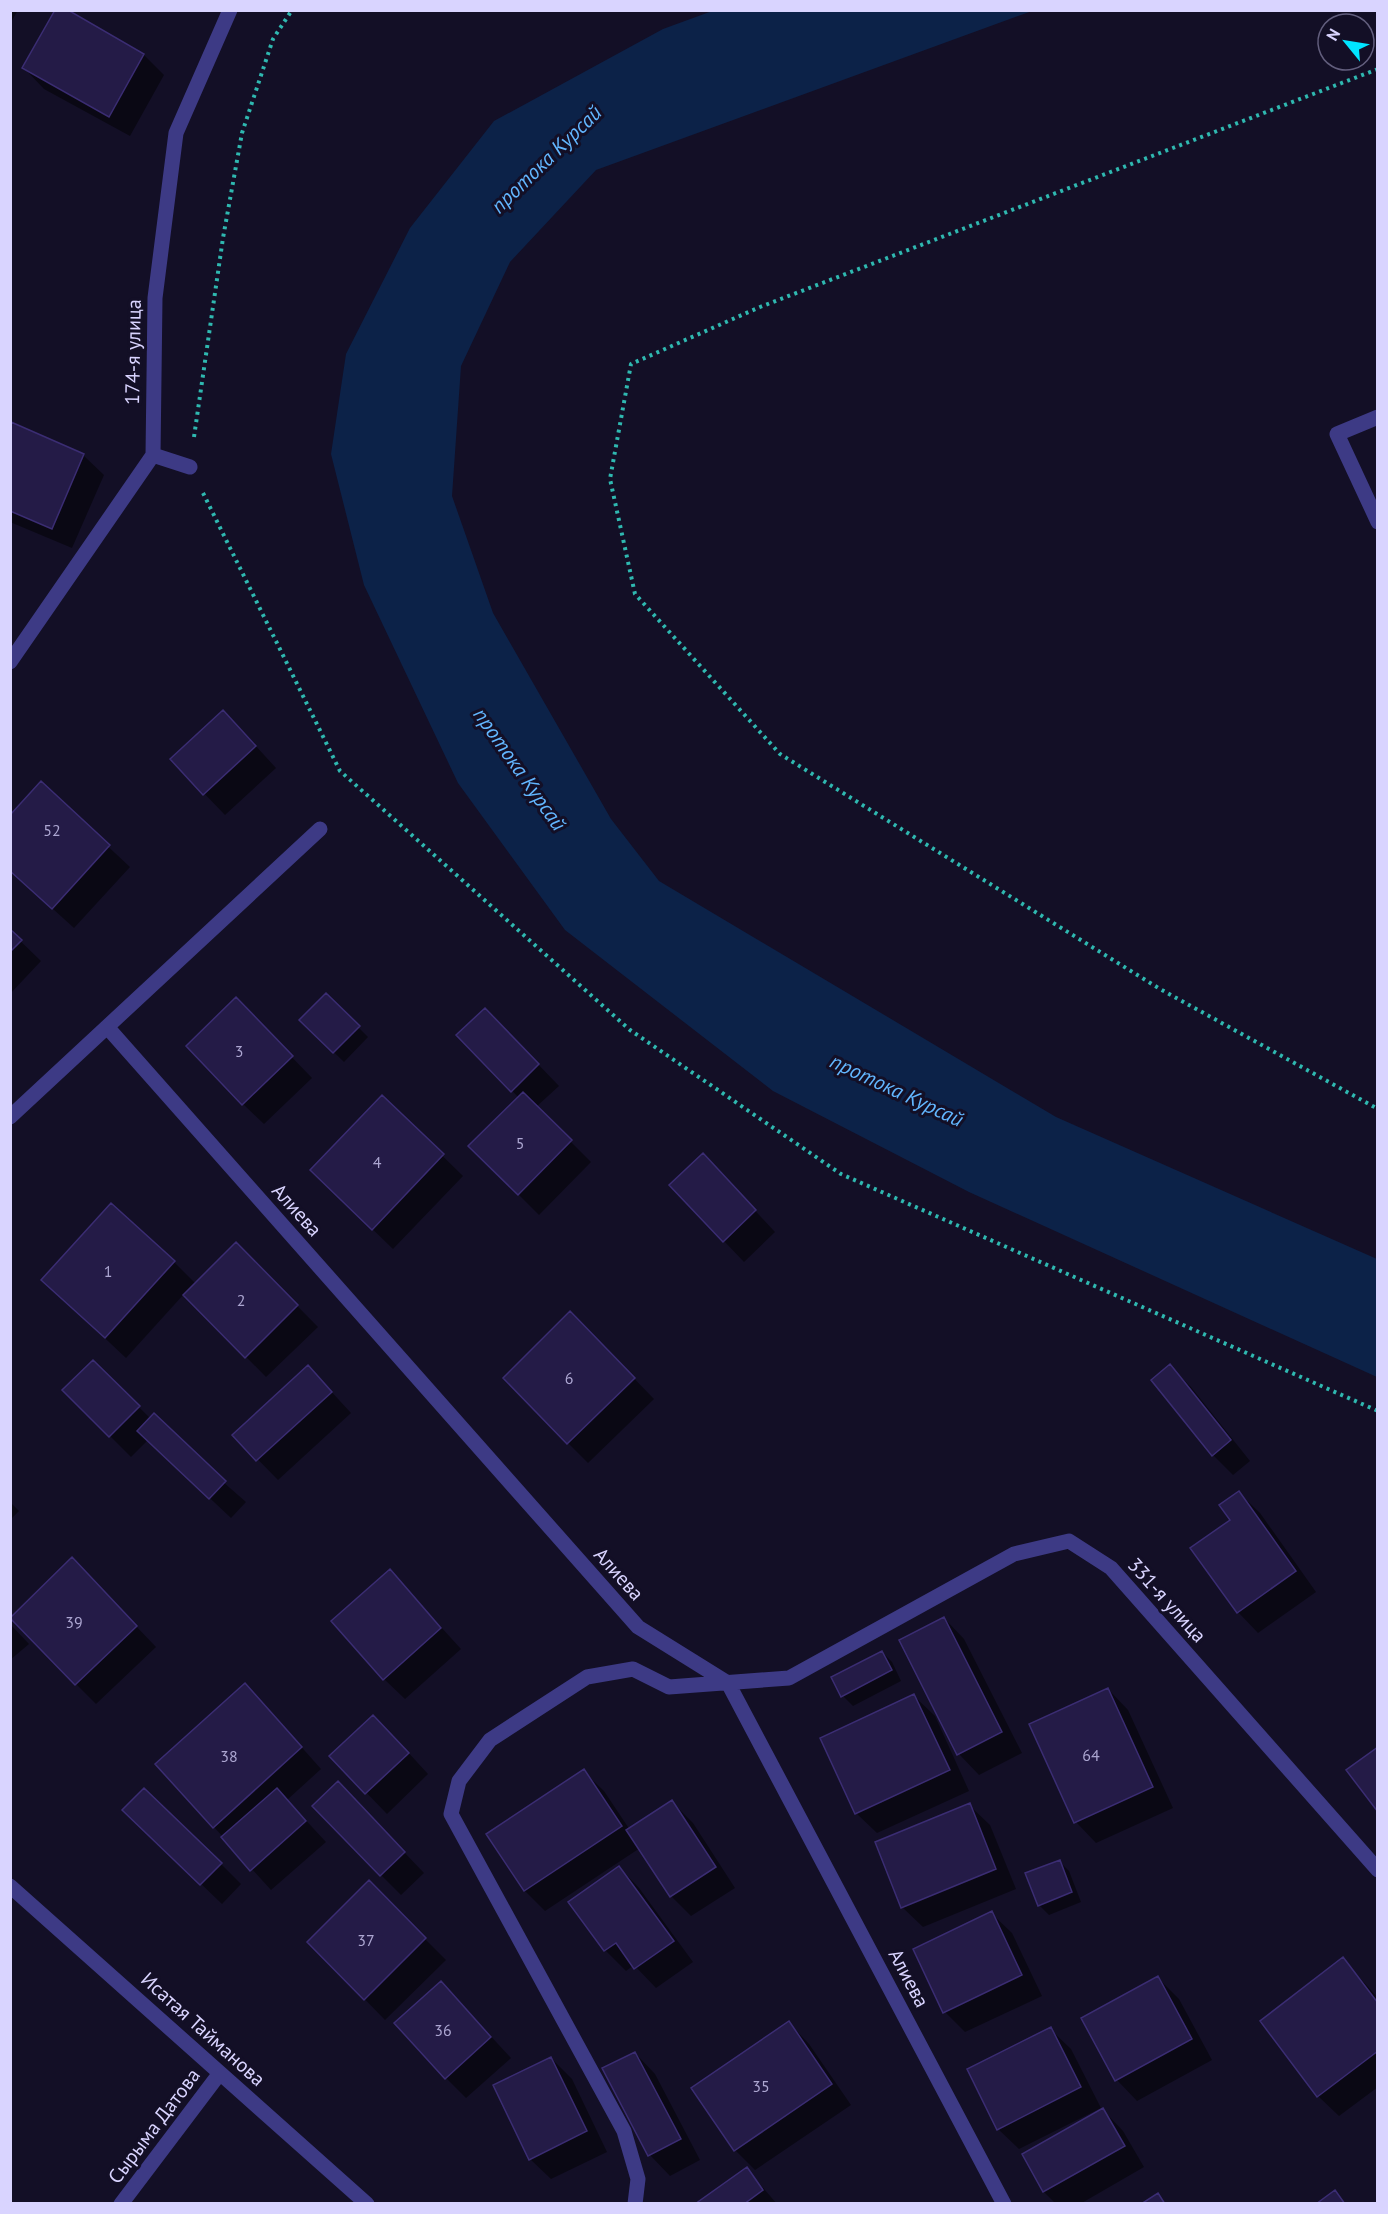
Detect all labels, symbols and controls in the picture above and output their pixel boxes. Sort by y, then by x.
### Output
north arrow [1316,12,1376,72]
text: N [1322,25,1344,44]
water label: протока Курсай [485,99,607,219]
street label: 174-я улица [119,299,147,405]
water label: протока Курсай [468,702,573,836]
house number: 52 [43,820,61,840]
house number: 3 [235,1041,243,1061]
water label: протока Курсай [826,1047,968,1133]
house number: 5 [516,1133,524,1153]
house number: 4 [373,1152,382,1172]
street label: Алиева [266,1178,328,1242]
house number: 1 [104,1261,112,1281]
house number: 2 [237,1290,245,1310]
house number: 6 [565,1368,573,1388]
street label: Алиева [588,1542,650,1606]
street label: 331-я улица [1122,1552,1212,1648]
house number: 39 [65,1612,83,1632]
house number: 64 [1082,1745,1100,1765]
house number: 38 [220,1746,238,1766]
house number: 37 [357,1930,375,1950]
street label: Алиева [883,1944,935,2012]
street label: Исатая Тайманова [135,1966,271,2092]
house number: 36 [434,2020,452,2040]
street label: Сырыма Датова [102,2063,206,2189]
house number: 35 [752,2076,770,2096]

